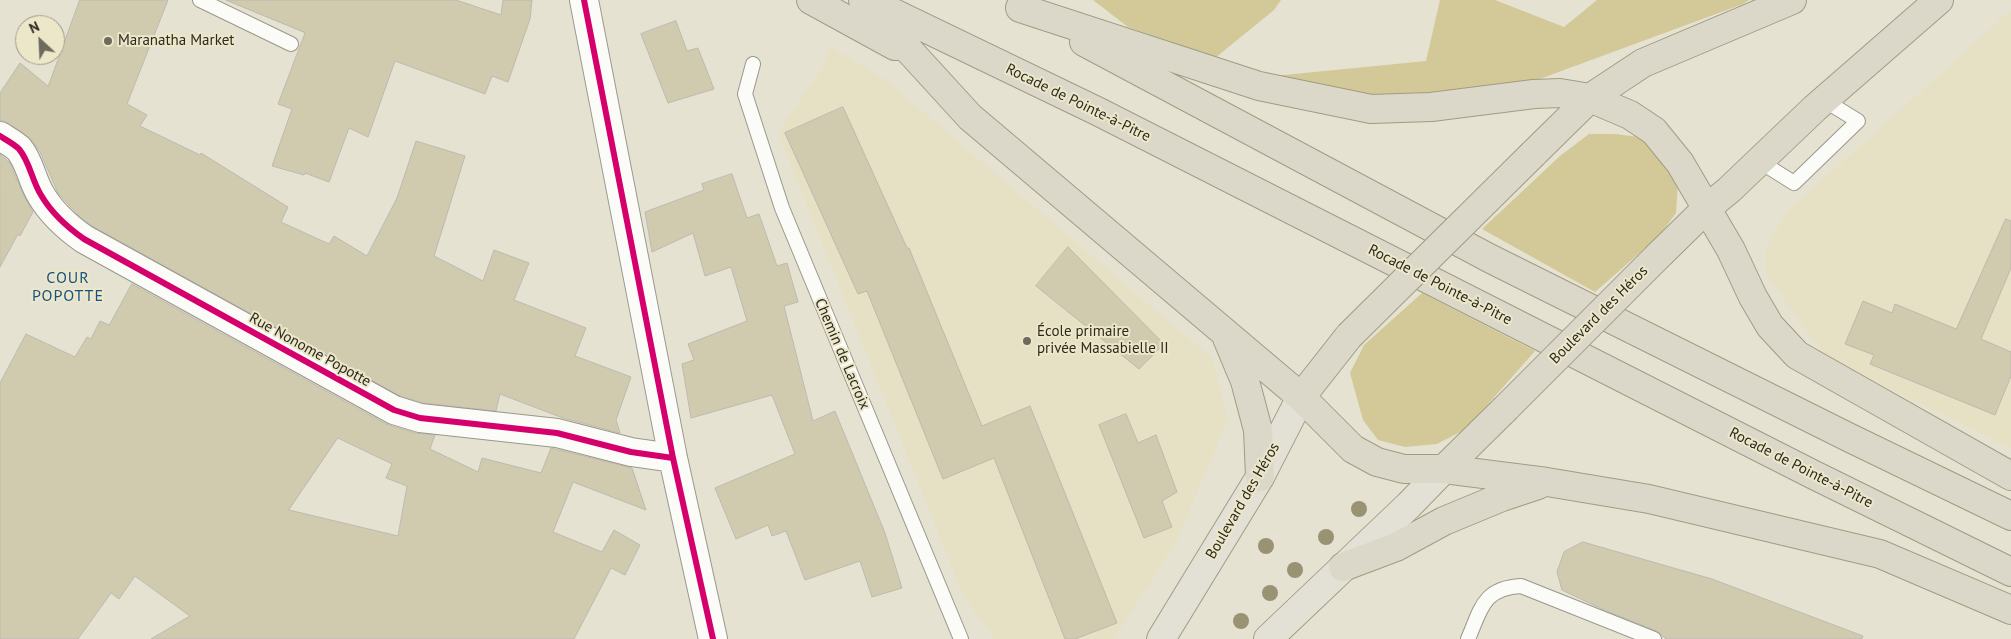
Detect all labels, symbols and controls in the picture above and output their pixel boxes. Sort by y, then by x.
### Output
north arrow [15,15,65,65]
text: N [26,17,42,37]
place label: Maranatha Market [118,32,234,50]
marker: Maranatha Market [102,35,114,47]
street label: Rocade de Pointe-à-Pitre [1003,60,1153,146]
street label: Rocade de Pointe-à-Pitre [1365,241,1515,329]
street label: Boulevard des Héros [1546,262,1652,368]
district label: COUR POPOTTE [31,268,105,306]
street label: Chemin de Lacroix [810,296,874,412]
street label: Rue Nonome Popotte [246,309,374,391]
place label: École primaire privée Massabielle II [1037,323,1169,358]
marker: École primaire privée Massabielle II [1021,335,1033,347]
street label: Rocade de Pointe-à-Pitre [1726,424,1876,512]
street label: Boulevard des Héros [1202,440,1284,562]

